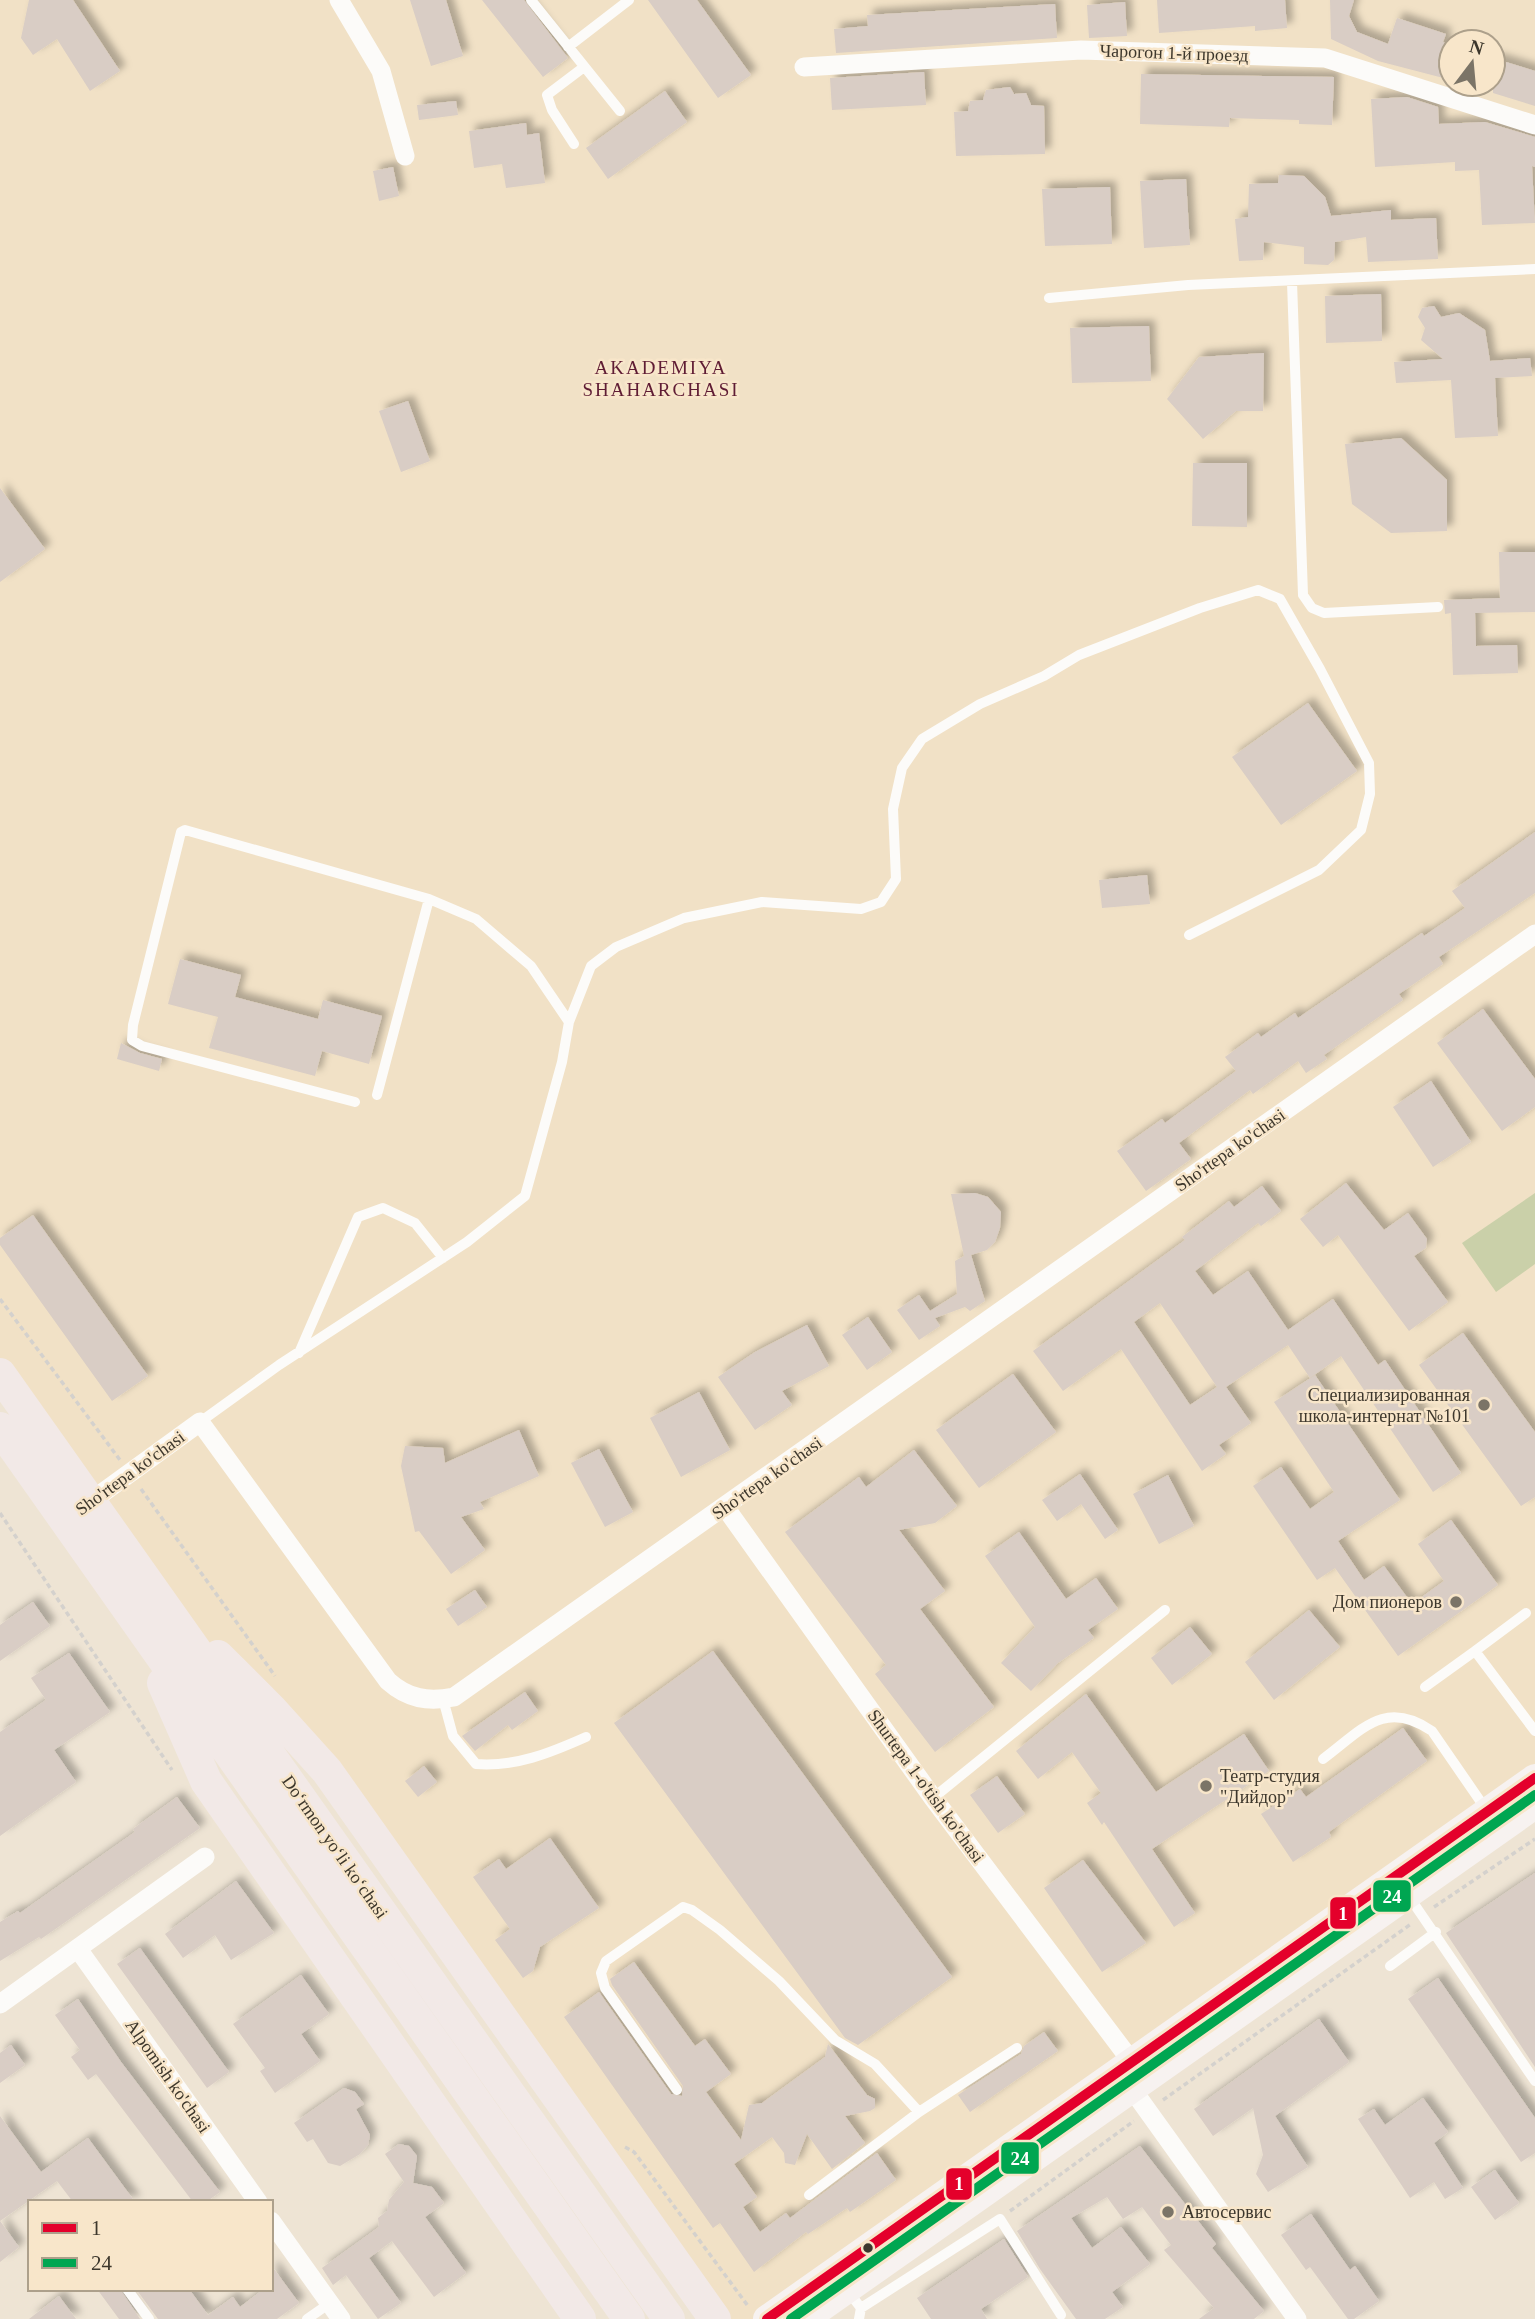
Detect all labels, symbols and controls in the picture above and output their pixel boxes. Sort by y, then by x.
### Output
north arrow [1437,28,1507,98]
text: N [1467,35,1486,59]
street label: Чарогон 1-й проезд [1099,40,1249,66]
district label: AKADEMIYA SHAHARCHASI [582,357,740,400]
street label: Sho'rtepa ko'chasi [1171,1105,1289,1195]
place label: Специализированная школа-интернат №101 [1299,1385,1470,1426]
marker: Специализированная школа-интернат №101 [1476,1397,1492,1413]
street label: Sho'rtepa ko'chasi [72,1427,188,1519]
street label: Sho'rtepa ko'chasi [708,1433,826,1523]
place label: Дом пионеров [1333,1592,1442,1612]
marker: Дом пионеров [1448,1594,1464,1610]
street label: Shurtepa 1-o'tish ko'chasi [864,1706,988,1866]
place label: Театр-студия "Дийдор" [1220,1766,1320,1807]
street label: Do‘rmon yo‘li ko‘chasi [278,1772,392,1922]
marker: Театр-студия "Дийдор" [1198,1778,1214,1794]
line badge: 24 [1372,1879,1412,1913]
text: 24 [1383,1886,1402,1907]
line badge: 1 [1329,1896,1357,1930]
text: 1 [1338,1903,1348,1924]
street label: Alpomish ko'chasi [121,2015,215,2137]
line badge: 24 [1000,2141,1040,2175]
text: 24 [1011,2148,1030,2169]
line badge: 1 [945,2167,973,2201]
text: 1 [954,2173,964,2194]
legend [28,2200,273,2291]
place label: Автосервис [1182,2202,1271,2222]
marker: Автосервис [1160,2204,1176,2220]
text: 1 [91,2216,102,2240]
unlabelled marker [861,2241,875,2255]
text: 24 [91,2251,113,2275]

